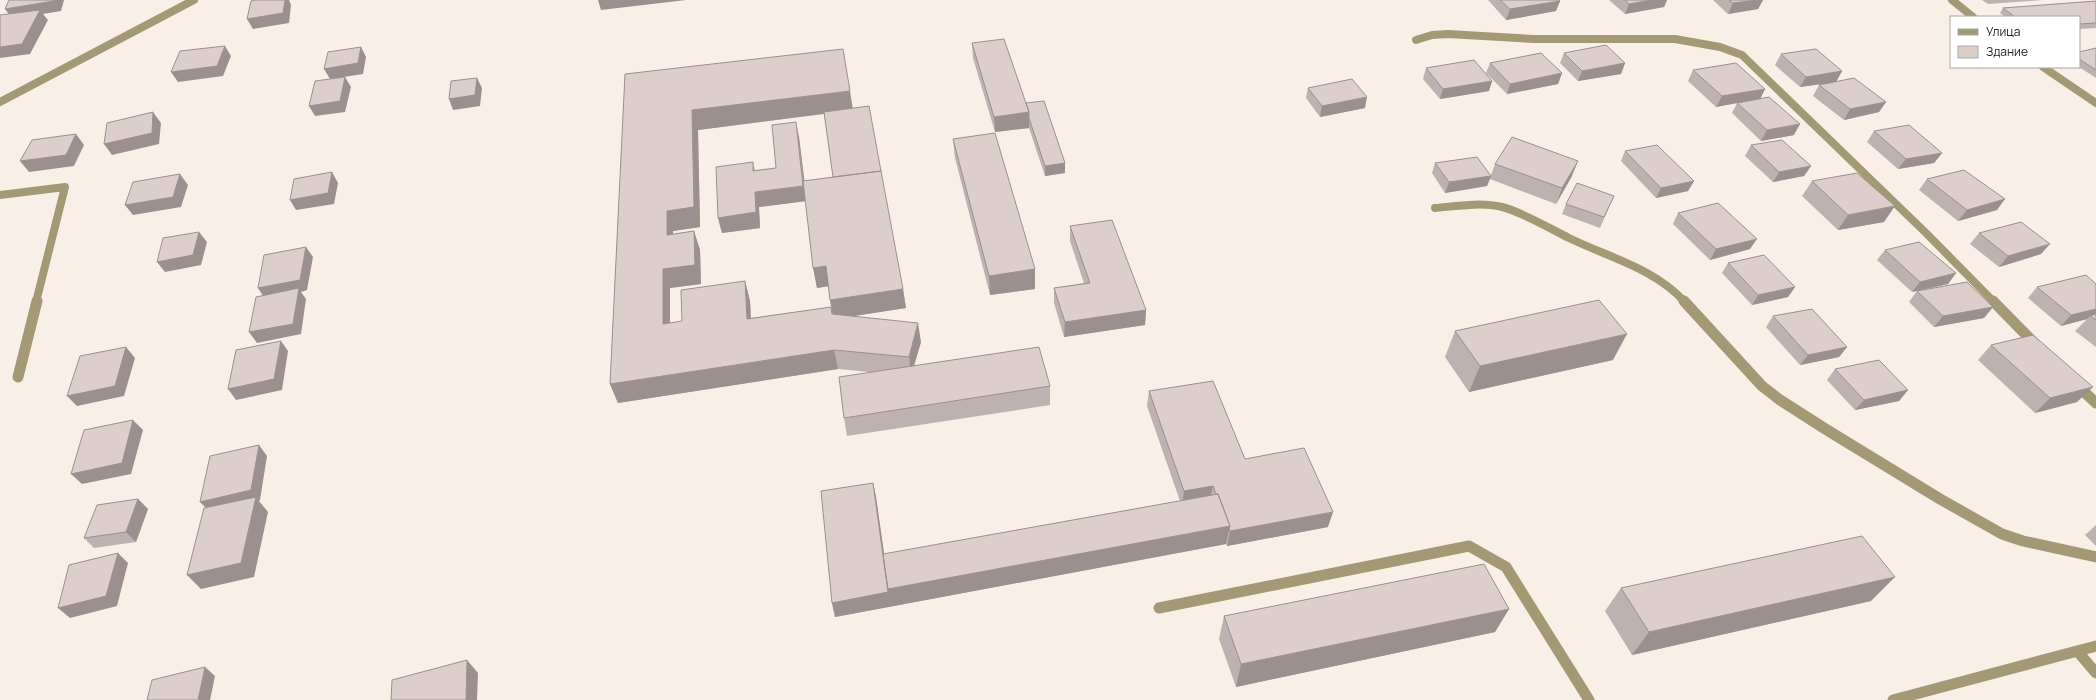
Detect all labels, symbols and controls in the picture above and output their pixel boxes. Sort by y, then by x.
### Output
legend [1950,16,2080,68]
text: Улица [1986,23,2020,40]
text: Здание [1986,43,2028,60]

